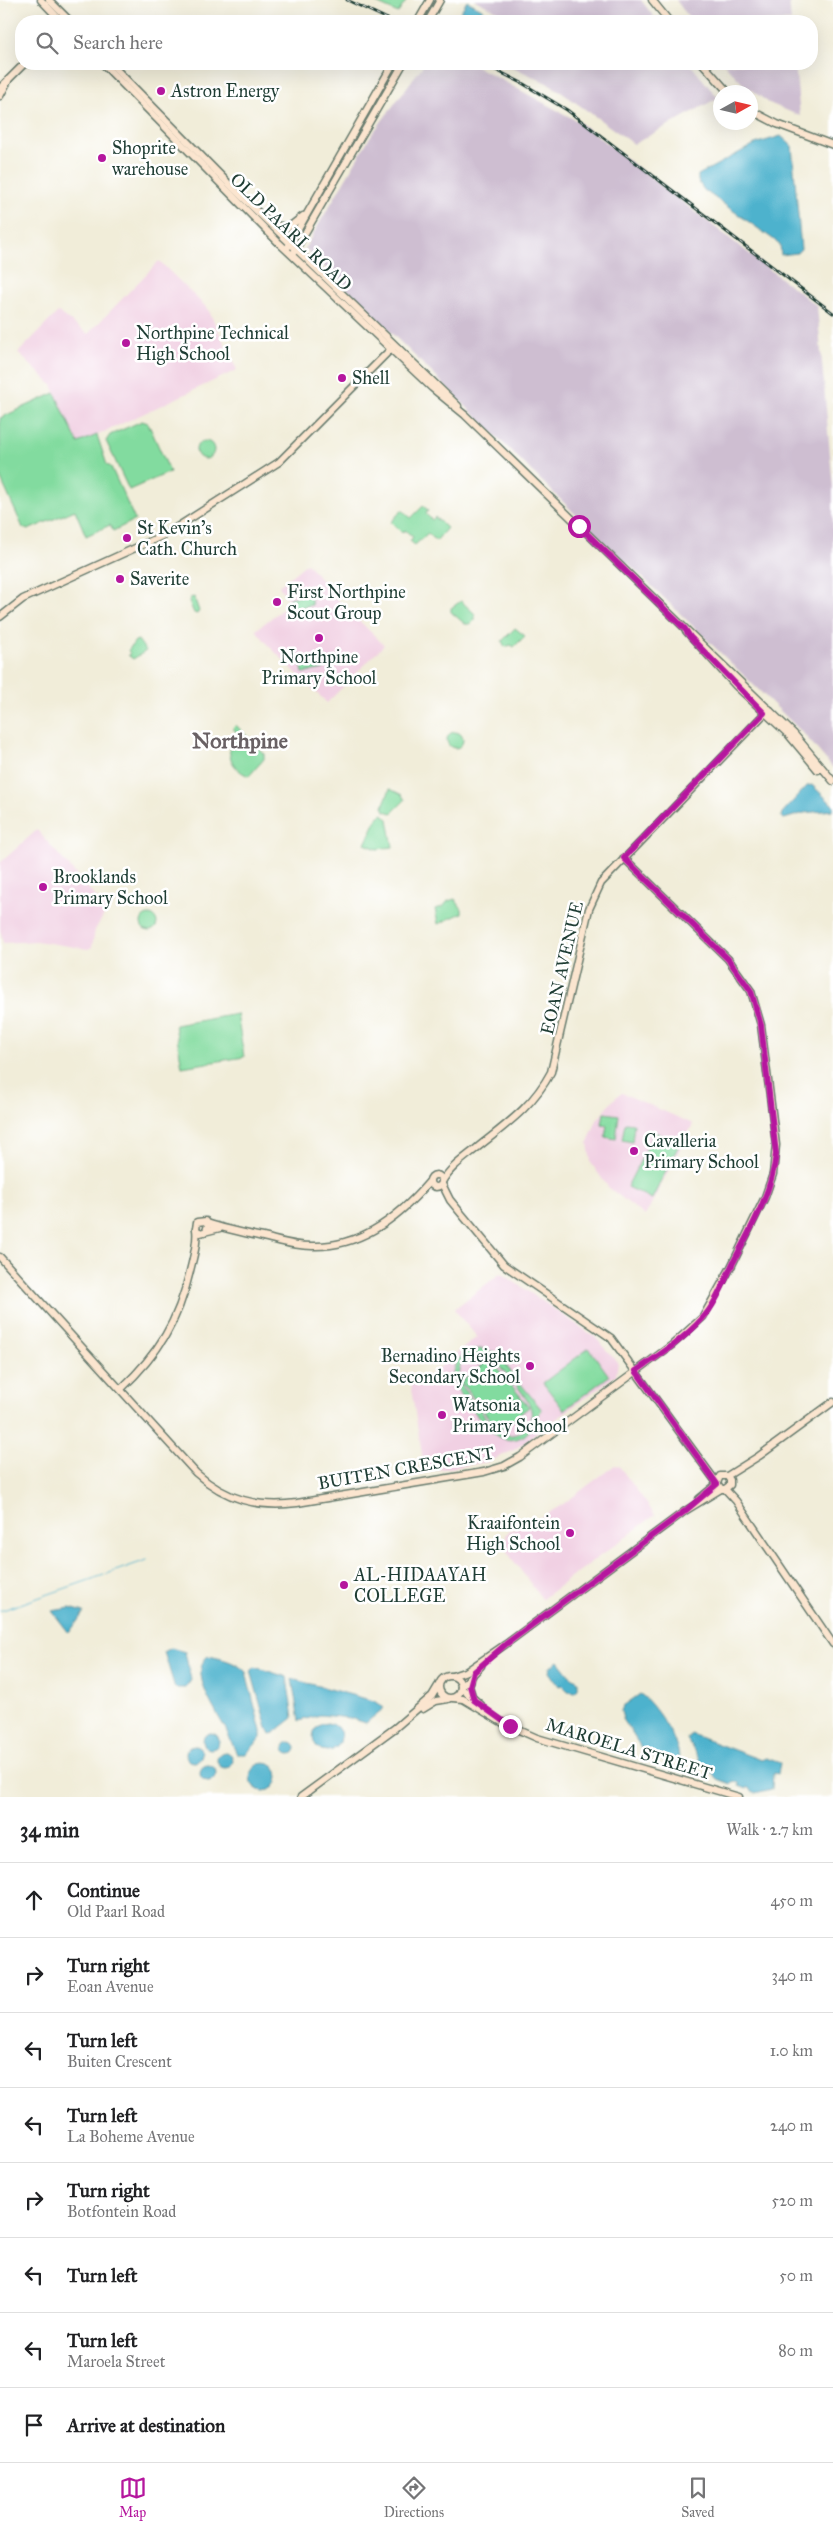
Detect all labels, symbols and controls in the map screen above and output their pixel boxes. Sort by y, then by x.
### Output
search box [15,15,818,70]
icon: search [33,29,61,57]
text: Search here [73,31,163,54]
place label: Astron Energy [170,80,280,103]
marker: Astron Energy [155,85,167,97]
north arrow [713,85,758,130]
place label: Shoprite warehouse [112,137,188,180]
marker: Shoprite warehouse [96,152,108,164]
street label: OLD PAARL ROAD [225,168,357,296]
place label: Northpine Technical High School [136,322,289,366]
marker: Northpine Technical High School [120,337,132,349]
place label: Shell [352,367,390,389]
marker: Shell [336,372,348,384]
route start [568,515,591,538]
place label: St Kevin's Cath. Church [137,517,237,560]
marker: St Kevin's Cath. Church [121,532,133,544]
place label: Saverite [130,568,189,590]
marker: Saverite [114,573,126,585]
place label: First Northpine Scout Group [287,581,406,624]
marker: First Northpine Scout Group [271,596,283,608]
marker: Northpine Primary School [313,632,325,644]
place label: Northpine Primary School [262,646,377,689]
district label: Northpine [192,727,288,754]
place label: Brooklands Primary School [53,866,168,909]
marker: Brooklands Primary School [37,881,49,893]
street label: EOAN AVENUE [536,899,588,1037]
place label: Cavalleria Primary School [644,1130,759,1173]
marker: Cavalleria Primary School [628,1145,640,1157]
place label: Bernadino Heights Secondary School [381,1345,520,1388]
marker: Bernadino Heights Secondary School [524,1360,536,1372]
place label: Watsonia Primary School [452,1394,567,1437]
marker: Watsonia Primary School [436,1409,448,1421]
street label: BUITEN CRESCENT [316,1442,496,1494]
place label: Kraaifontein High School [466,1512,560,1556]
marker: Kraaifontein High School [564,1527,576,1539]
place label: AL-HIDAAYAH COLLEGE [353,1564,487,1607]
marker: AL-HIDAAYAH COLLEGE [338,1579,350,1591]
street label: MAROELA STREET [543,1713,715,1785]
route end [499,1715,522,1738]
text: 34 min [20,1817,79,1843]
text: Walk · 2.7 km [726,1820,813,1839]
text: Continue [67,1879,140,1902]
icon: ahead [20,1886,48,1914]
text: 450 m [770,1891,813,1910]
text: Old Paarl Road [67,1902,165,1921]
text: Turn right [67,1954,150,1977]
icon: right [20,1961,48,1989]
text: 340 m [771,1966,813,1985]
text: Eoan Avenue [67,1977,154,1996]
text: Turn left [67,2029,137,2052]
icon: left [20,2036,48,2064]
text: 1.0 km [770,2041,813,2060]
text: Buiten Crescent [67,2052,172,2071]
text: Turn left [67,2104,137,2127]
icon: left [20,2111,48,2139]
text: 240 m [770,2116,813,2135]
text: La Boheme Avenue [67,2127,195,2146]
text: Turn right [67,2179,150,2202]
icon: right [20,2186,48,2214]
text: 520 m [771,2191,813,2210]
text: Botfontein Road [67,2202,176,2221]
icon: left [20,2261,48,2289]
text: Turn left [67,2264,137,2287]
text: 50 m [779,2266,813,2285]
text: Turn left [67,2329,137,2352]
icon: left [20,2336,48,2364]
text: 80 m [778,2341,813,2360]
text: Maroela Street [67,2352,165,2371]
icon: arrive [20,2411,48,2439]
text: Arrive at destination [67,2414,225,2437]
tab: Map [119,2474,147,2521]
tab: Directions [384,2474,444,2521]
tab: Saved [681,2474,714,2521]

